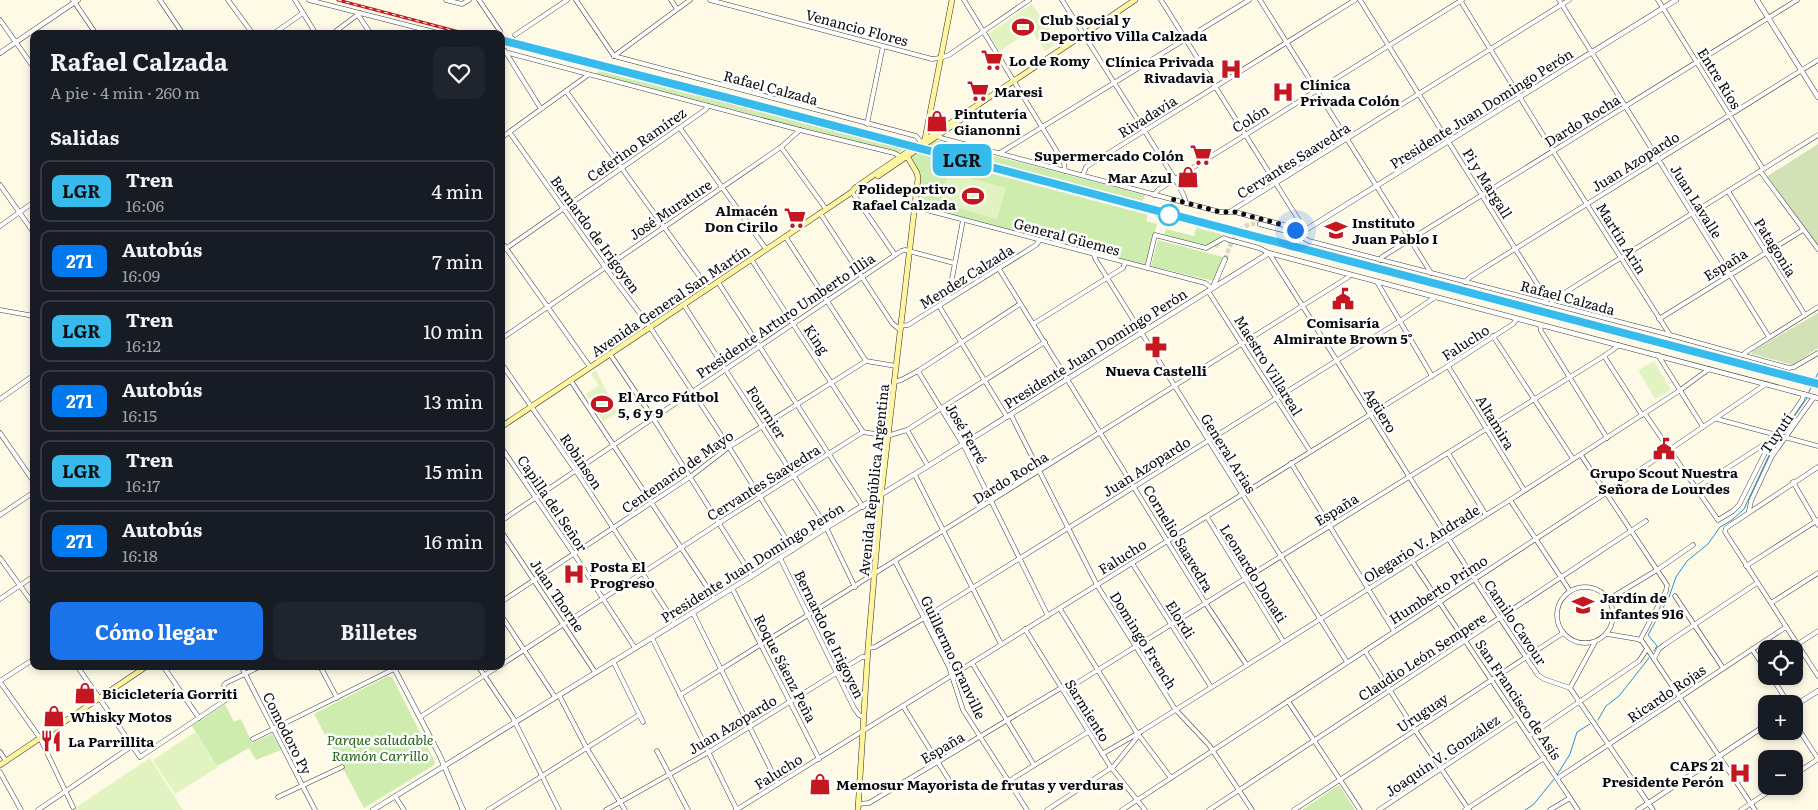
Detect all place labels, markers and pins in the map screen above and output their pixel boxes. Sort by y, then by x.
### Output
place label: Club Social y Deportivo Villa Calzada [1040,9,1208,45]
sports icon: Club Social y Deportivo Villa Calzada [1010,14,1036,40]
supermarket icon: Lo de Romy [979,47,1005,73]
place label: Lo de Romy [1009,50,1090,70]
place label: Clínica Privada Rivadavia [1105,51,1215,87]
hospital icon: Clínica Privada Rivadavia [1218,56,1244,82]
place label: Clínica Privada Colón [1300,74,1400,110]
supermarket icon: Maresi [965,78,991,104]
hospital icon: Clínica Privada Colón [1270,79,1296,105]
place label: Maresi [994,81,1043,101]
place label: Pintutería Gianonni [954,103,1028,139]
shop icon: Pintutería Gianonni [924,108,950,134]
supermarket icon: Supermercado Colón [1188,142,1214,168]
place label: Supermercado Colón [1034,145,1184,165]
shop icon: Mar Azul [1175,164,1201,190]
place label: Mar Azul [1107,167,1172,187]
place label: Polideportivo Rafael Calzada [852,178,957,214]
sports icon: Polideportivo Rafael Calzada [960,183,986,209]
place label: Almacén Don Cirilo [705,200,778,236]
unlabelled marker [1158,204,1180,226]
supermarket icon: Almacén Don Cirilo [782,205,808,231]
place label: Instituto Juan Pablo I [1352,212,1438,248]
school or university icon: Instituto Juan Pablo I [1323,217,1349,243]
public building icon: Comisaría Almirante Brown 5° [1330,286,1356,312]
place label: Comisaría Almirante Brown 5° [1273,312,1413,348]
pharmacy icon: Nueva Castelli [1143,334,1169,360]
place label: Nueva Castelli [1105,360,1207,380]
place label: El Arco Fútbol 5, 6 y 9 [618,386,719,422]
sports icon: El Arco Fútbol 5, 6 y 9 [589,391,615,417]
public building icon: Grupo Scout Nuestra Señora de Lourdes [1651,436,1677,462]
place label: Grupo Scout Nuestra Señora de Lourdes [1590,462,1739,498]
place label: Posta El Progreso [590,556,655,592]
hospital icon: Posta El Progreso [561,561,587,587]
place label: Jardín de infantes 916 [1600,587,1684,623]
school or university icon: Jardín de infantes 916 [1570,592,1596,618]
shop icon: Bicicletería Gorriti [72,680,98,706]
place label: Bicicletería Gorriti [102,683,238,703]
shop icon: Whisky Motos [41,703,67,729]
place label: Whisky Motos [70,706,172,726]
restaurant icon: La Parrillita [38,728,64,754]
place label: La Parrillita [68,731,155,751]
place label: CAPS 21 Presidente Perón [1602,755,1724,791]
hospital icon: CAPS 21 Presidente Perón [1727,760,1753,786]
shop icon: Memosur Mayorista de frutas y verduras [807,771,833,797]
place label: Memosur Mayorista de frutas y verduras [836,774,1123,794]

